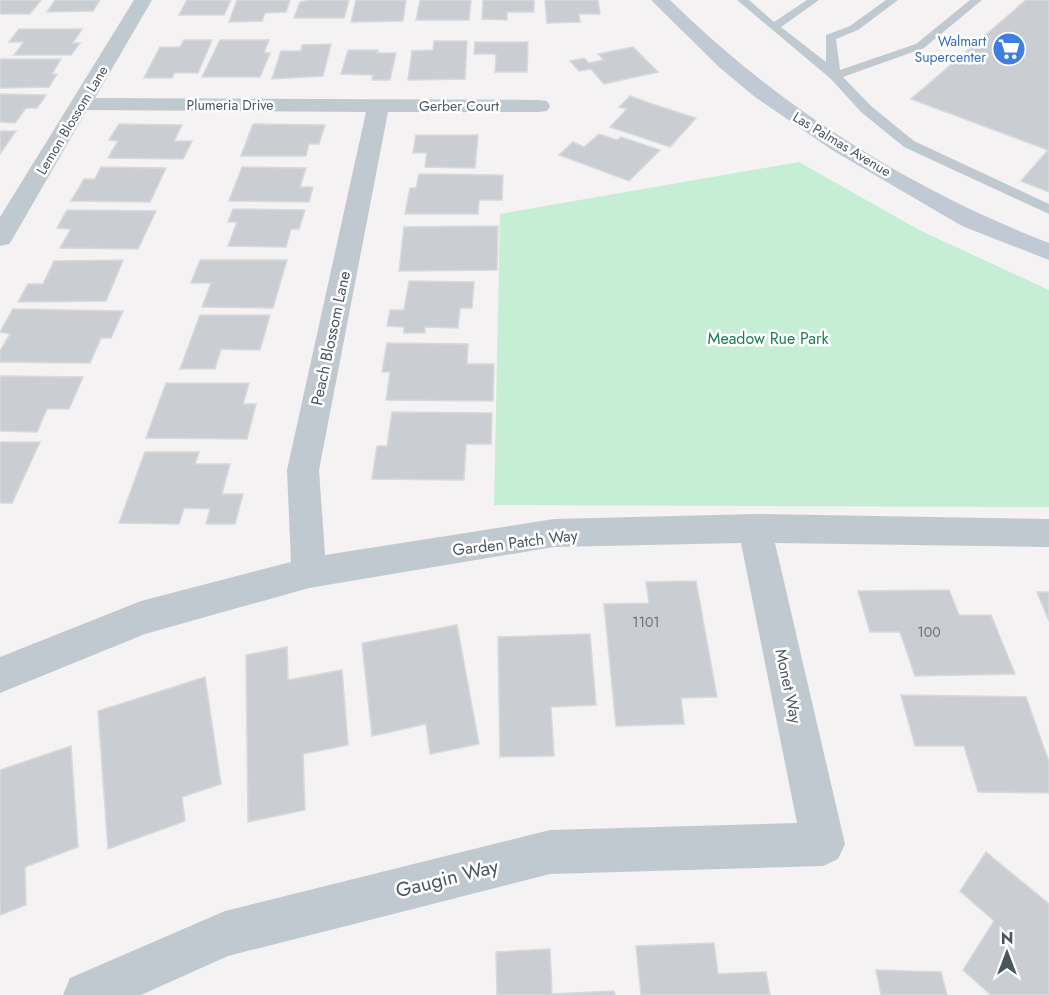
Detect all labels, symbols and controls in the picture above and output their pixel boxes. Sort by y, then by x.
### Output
place label: Walmart Supercenter [915,31,987,67]
supermarket icon: Walmart Supercenter [991,31,1027,67]
street label: Lemon Blossom Lane [32,62,112,178]
street label: Plumeria Drive [187,95,273,115]
street label: Gerber Court [419,96,500,116]
street label: Las Palmas Avenue [789,107,895,181]
street label: Peach Blossom Lane [305,269,356,407]
park label: Meadow Rue Park [707,327,830,350]
street label: Garden Patch Way [451,523,580,562]
house number: 1101 [632,612,660,632]
house number: 100 [917,622,941,642]
street label: Monet Way [769,647,808,727]
street label: Gaugin Way [393,852,502,905]
north arrow [977,923,1037,983]
text: N [1001,927,1013,950]

